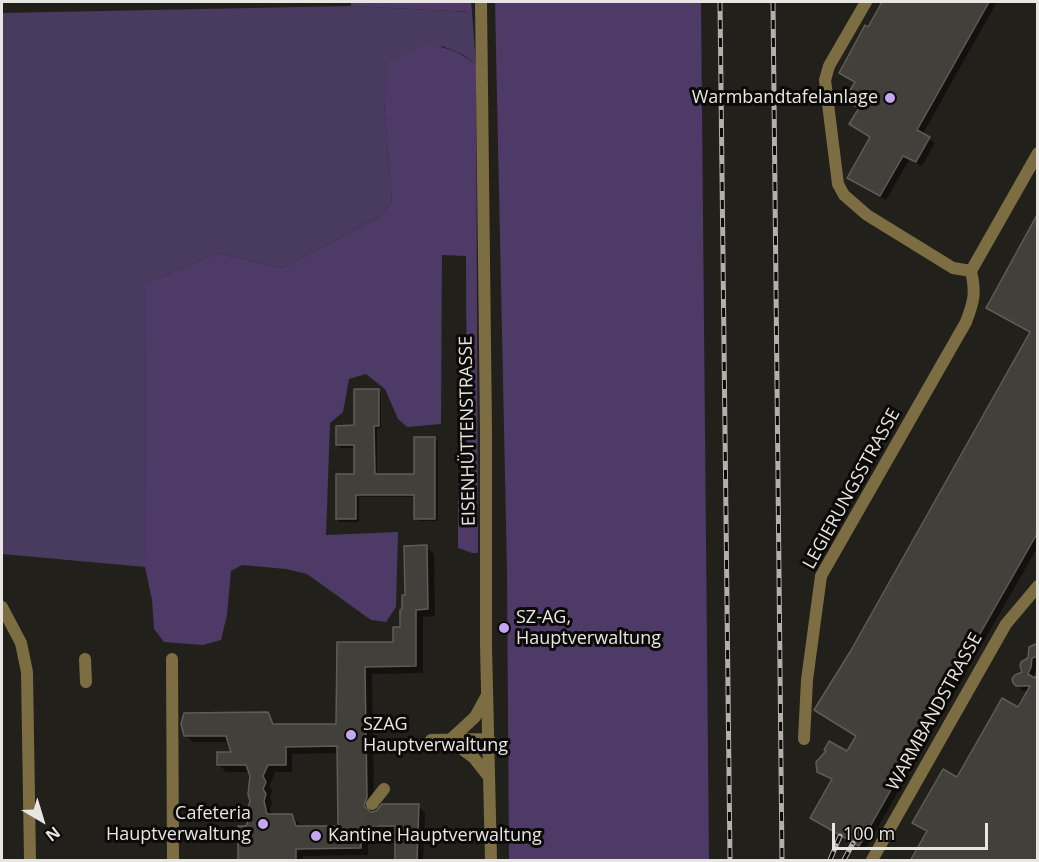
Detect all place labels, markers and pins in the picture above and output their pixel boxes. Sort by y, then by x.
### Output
place label: Warmbandtafelanlage [692,87,878,109]
marker: Warmbandtafelanlage [883,91,897,105]
place label: SZ-AG, Hauptverwaltung [516,607,661,650]
marker: SZ-AG, Hauptverwaltung [497,621,511,635]
place label: SZAG Hauptverwaltung [363,714,508,756]
marker: SZAG Hauptverwaltung [344,728,358,742]
place label: Cafeteria Hauptverwaltung [106,803,251,846]
marker: Cafeteria Hauptverwaltung [256,817,270,831]
place label: Kantine Hauptverwaltung [328,825,542,847]
marker: Kantine Hauptverwaltung [309,829,323,843]

